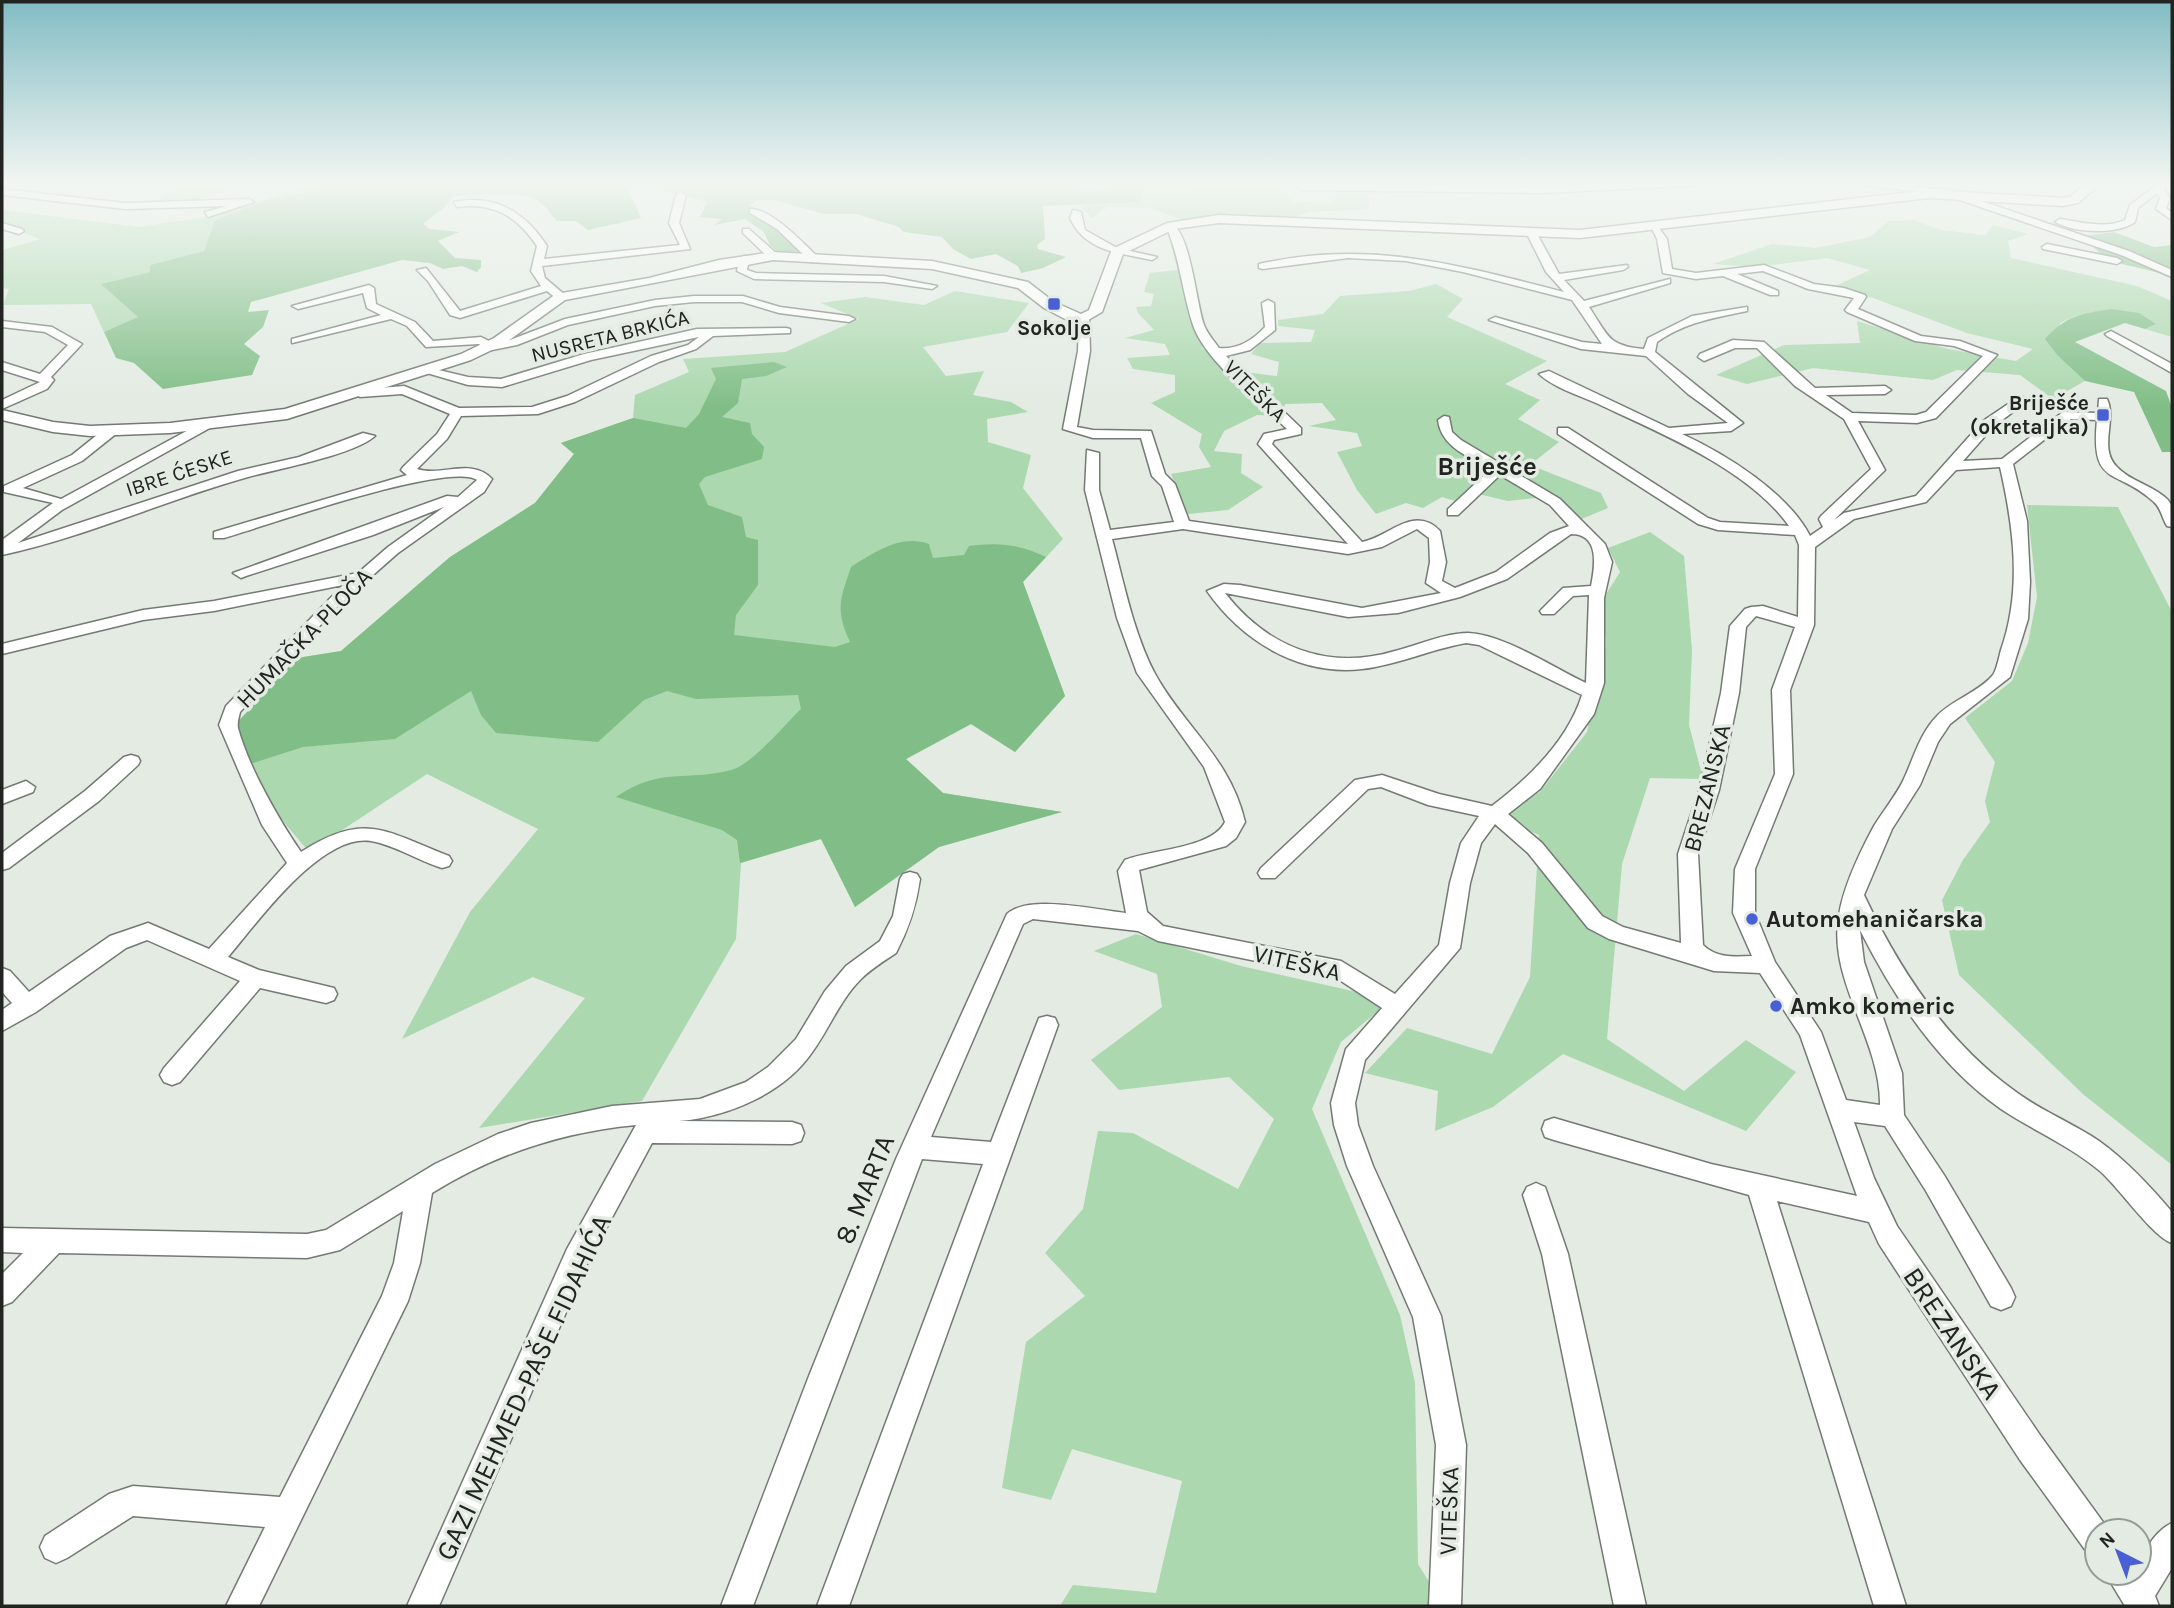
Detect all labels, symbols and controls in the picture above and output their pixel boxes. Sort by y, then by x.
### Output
marker: Sokolje [1046,296,1062,312]
street label: NUSRETA BRKIĆA [529,305,691,367]
place label: Sokolje [1017,316,1091,340]
street label: VITEŠKA [1219,355,1291,427]
place label: Briješće (okretaljka) [1970,391,2089,439]
marker: Briješće (okretaljka) [2095,407,2111,423]
street label: IBRE ĆESKE [123,445,235,501]
district label: Briješće [1437,451,1537,482]
street label: HUMAČKA PLOČA [230,562,378,714]
street label: BREZANSKA [1678,721,1736,855]
place label: Automehaničarska [1766,905,1984,933]
marker: Automehaničarska [1744,911,1760,927]
street label: VITEŠKA [1251,938,1344,987]
place label: Amko komeric [1790,992,1955,1020]
marker: Amko komeric [1768,998,1784,1014]
street label: 8. MARTA [828,1130,901,1249]
street label: GAZI MEHMED-PAŠE FIDAHIĆA [429,1209,618,1565]
street label: BREZANSKA [1896,1261,2009,1406]
street label: VITEŠKA [1432,1466,1465,1556]
north arrow [2083,1517,2153,1587]
text: N [2095,1527,2120,1553]

